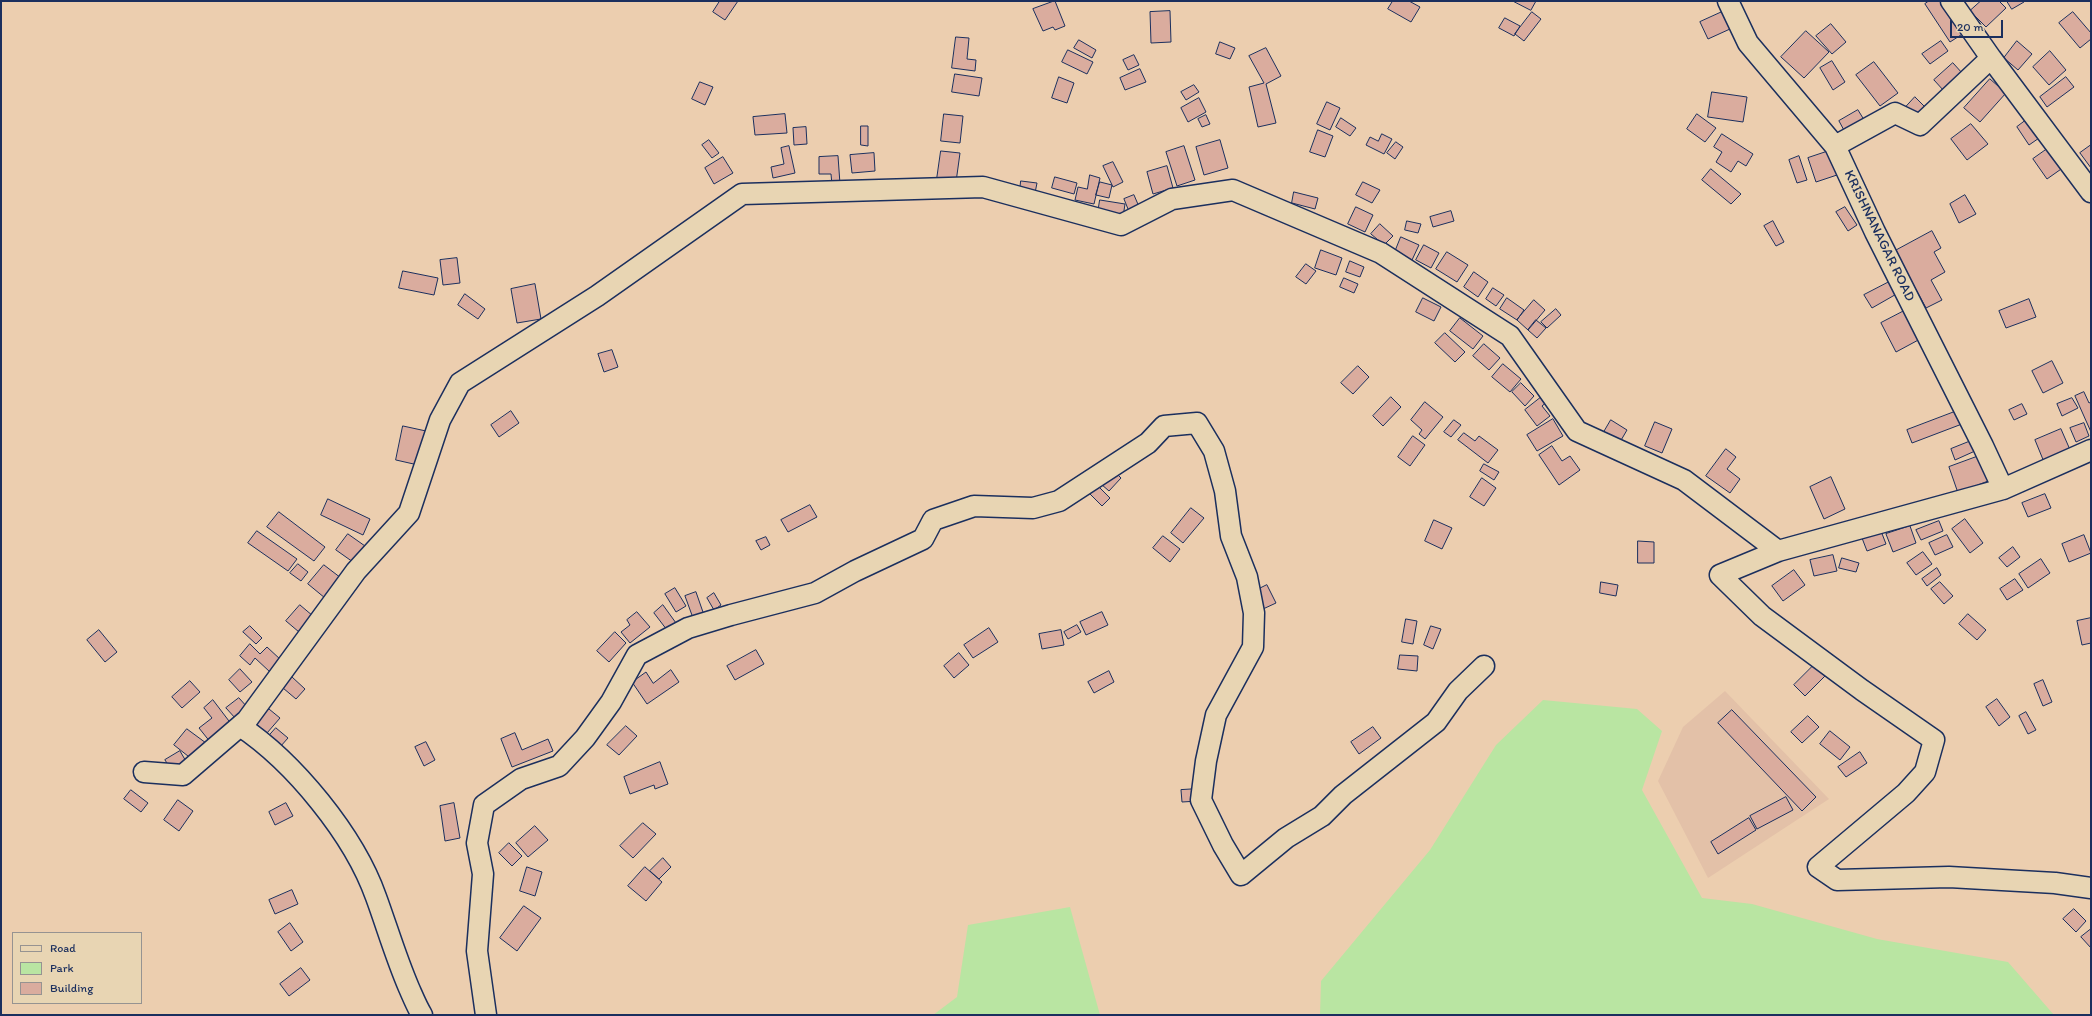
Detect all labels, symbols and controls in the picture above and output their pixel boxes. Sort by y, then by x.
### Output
scale bar [1952,12,2005,38]
text: 20 m [1957,20,1984,34]
street label: KRISHNANAGAR ROAD [1840,168,1918,304]
legend [12,932,142,1004]
text: Road [50,941,76,955]
text: Park [50,961,74,975]
text: Building [50,981,93,995]

